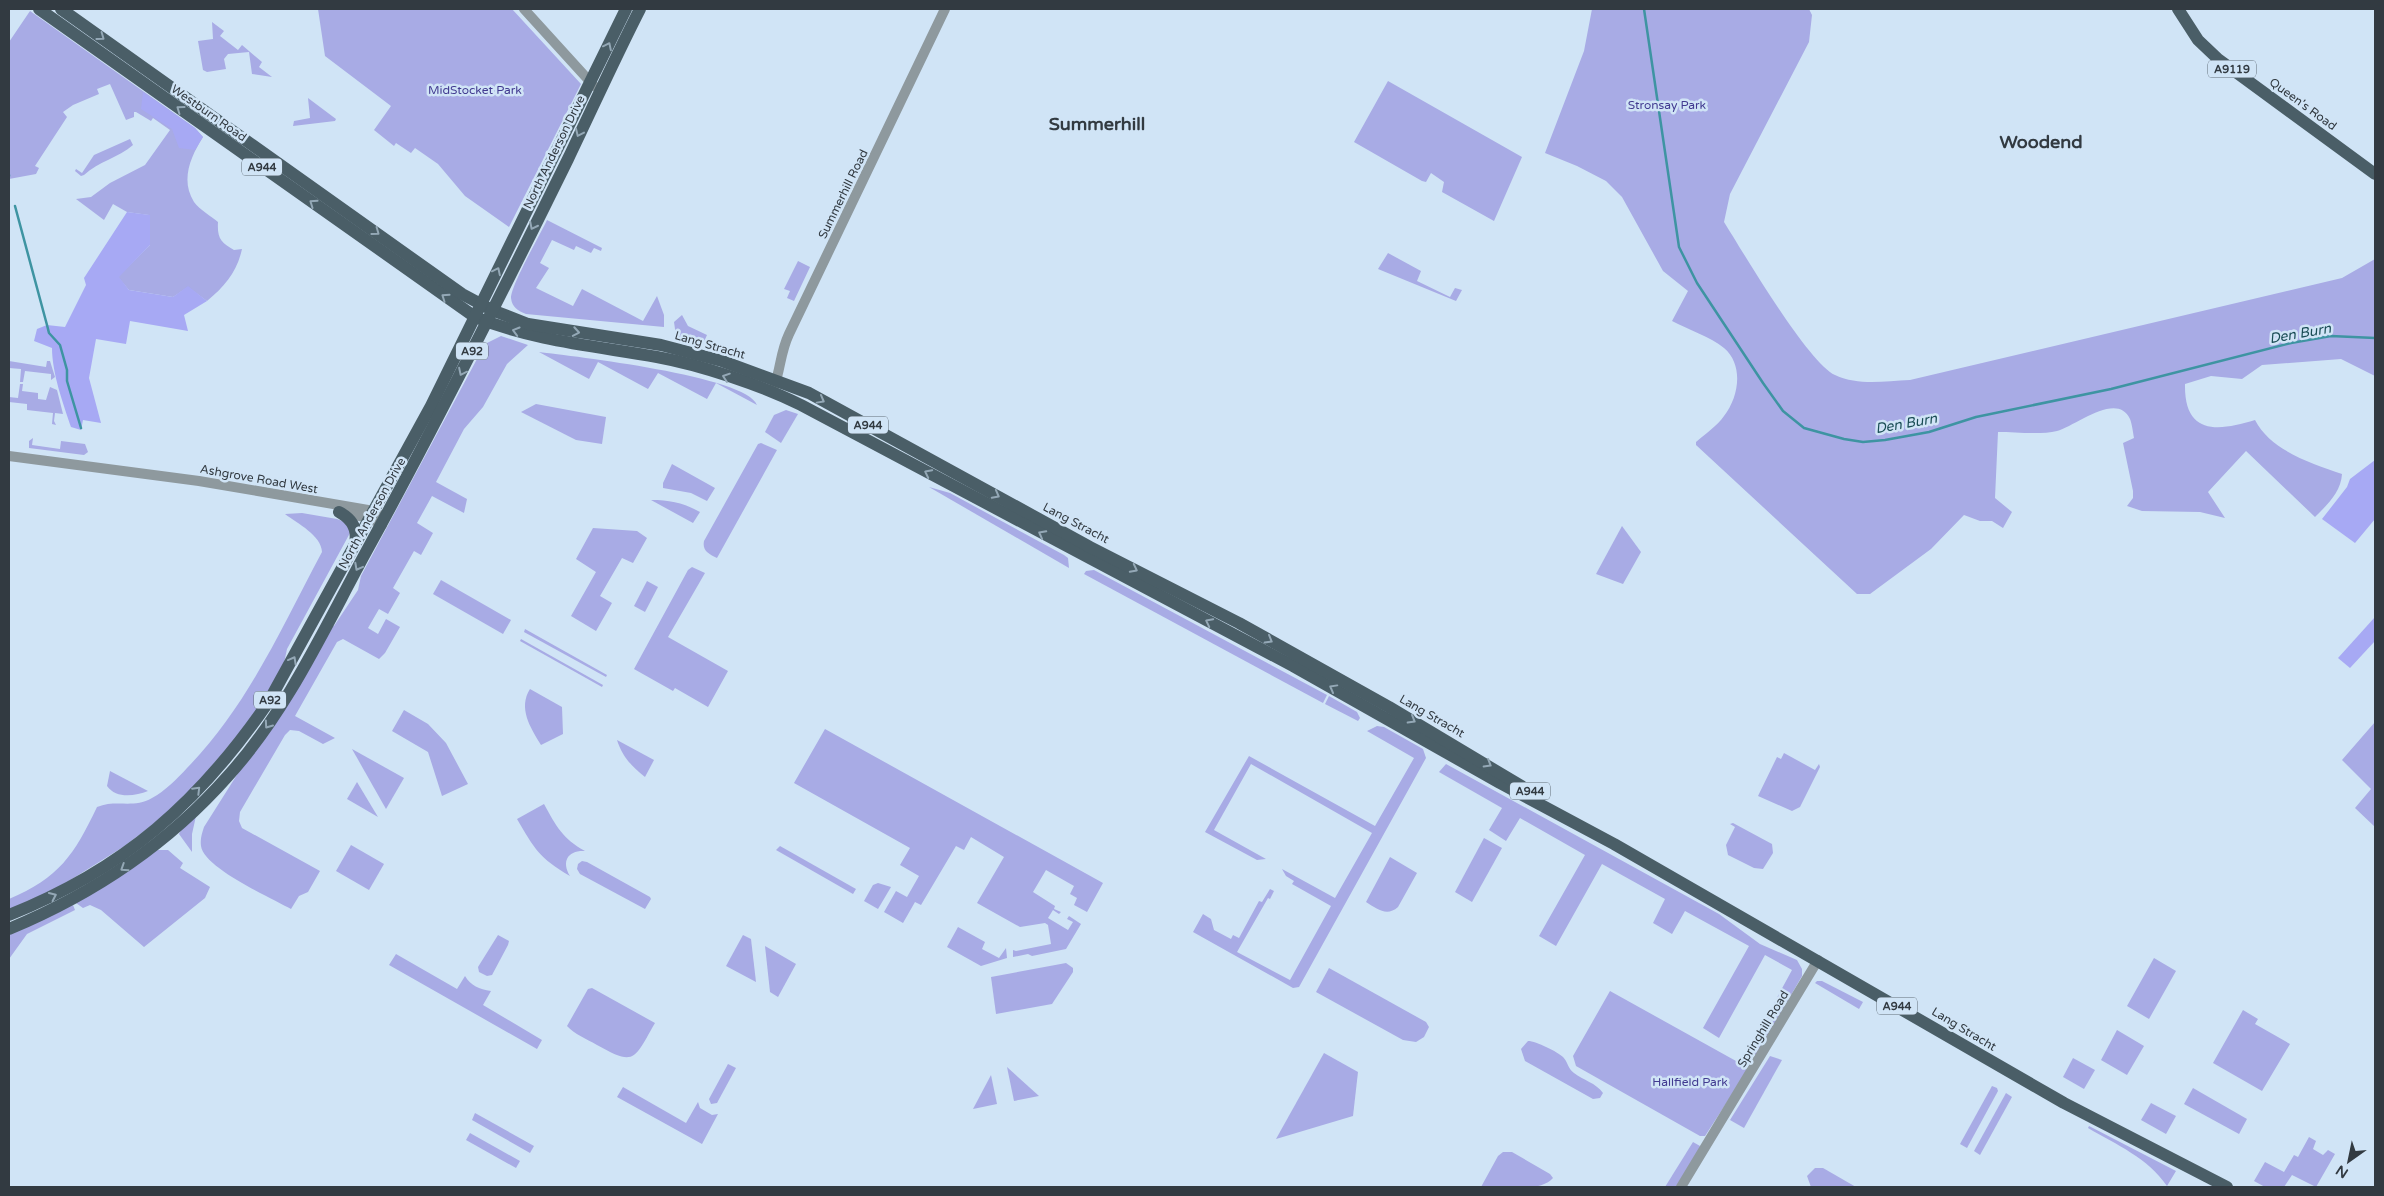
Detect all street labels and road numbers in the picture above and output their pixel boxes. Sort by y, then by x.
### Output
road number: A9119 [2208,61,2256,78]
street label: Queen's Road [2267,75,2339,133]
street label: Westburn Road [169,82,249,144]
street label: North Anderson Drive [520,93,588,211]
street label: Summerhill Road [815,147,871,241]
road number: A944 [242,158,282,176]
street label: Lang Stracht [673,328,747,362]
road number: A92 [456,342,488,360]
road number: A944 [848,416,888,434]
street label: North Anderson Drive [336,455,408,571]
street label: Ashgrove Road West [199,462,319,496]
street label: Lang Stracht [1041,500,1112,546]
road number: A92 [254,692,286,708]
street label: Lang Stracht [1397,692,1467,740]
road number: A944 [1510,782,1550,799]
street label: Springhill Road [1735,988,1791,1070]
road number: A944 [1877,998,1917,1014]
street label: Lang Stracht [1929,1004,1999,1054]

